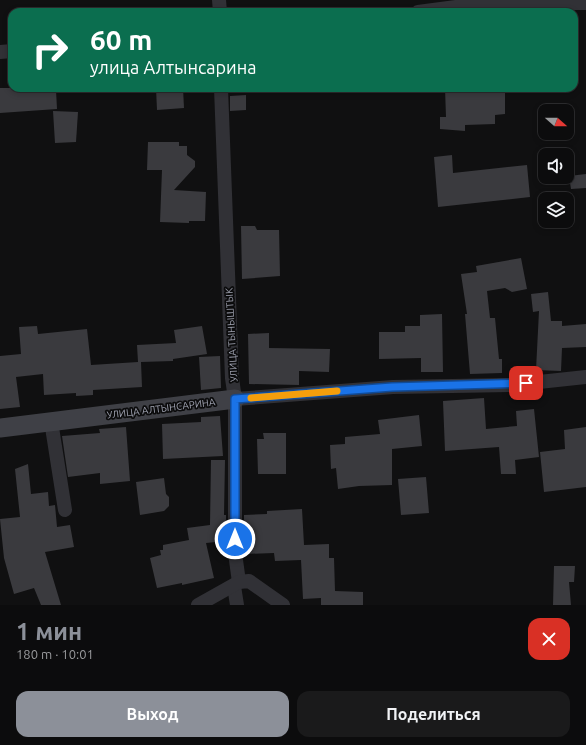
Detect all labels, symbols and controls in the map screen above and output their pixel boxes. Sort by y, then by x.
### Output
icon: right [24,24,76,76]
text: 60 m [90,24,152,55]
text: улица Алтынсарина [90,57,257,77]
north arrow [538,104,574,140]
map controls [538,104,574,228]
button: sound [538,148,574,184]
button: layers [538,192,574,228]
street label: УЛИЦА ТЫНЫШТЫК [224,288,239,382]
pin [509,366,543,400]
icon: arrive [515,372,537,394]
street label: УЛИЦА АЛТЫНСАРИНА [106,396,216,421]
position arrow [214,518,256,560]
text: 1 мин [16,618,82,645]
button: close [528,618,570,660]
text: 180 m · 10:01 [16,647,94,661]
button: Выход [16,691,289,737]
button: Поделиться [297,691,570,737]

